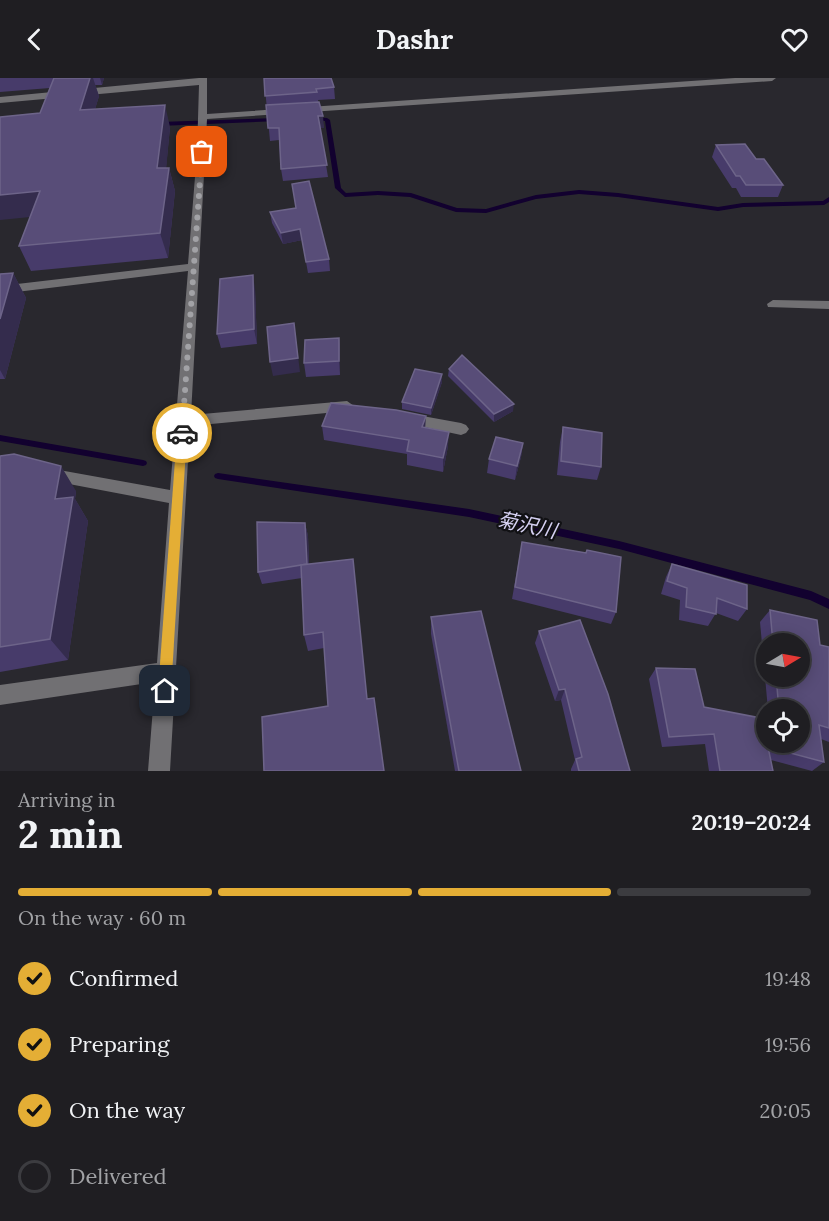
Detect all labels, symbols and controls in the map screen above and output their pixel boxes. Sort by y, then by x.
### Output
text: Dashr [376,22,453,56]
icon: back [18,23,51,56]
icon: heart [778,23,811,56]
pin [176,126,227,177]
icon: bag [185,135,218,168]
courier [152,403,212,463]
icon: car [166,417,199,450]
water label: 菊沢川 [495,506,561,543]
north arrow [756,633,810,687]
map controls [756,633,810,753]
pin [139,665,190,716]
icon: home [148,674,181,707]
button: locate [756,699,810,753]
text: Arriving in [18,787,115,812]
text: 20:19–20:24 [691,808,811,836]
text: 2 min [18,809,123,859]
text: On the way · 60 m [18,905,186,930]
icon: check [18,962,51,995]
text: Confirmed [69,964,178,992]
text: 19:48 [765,966,811,991]
icon: check [18,1028,51,1061]
text: Preparing [69,1030,169,1058]
text: 19:56 [765,1032,811,1057]
icon: check [18,1094,51,1127]
text: On the way [69,1096,185,1124]
text: 20:05 [760,1098,811,1123]
text: Delivered [69,1162,167,1190]

